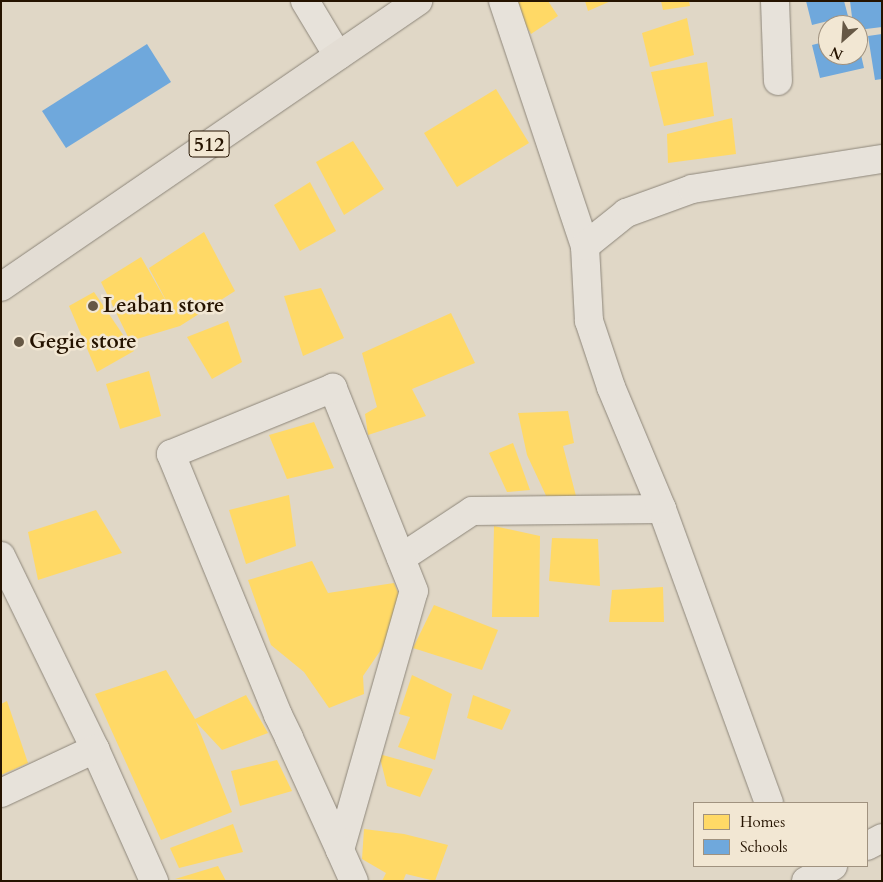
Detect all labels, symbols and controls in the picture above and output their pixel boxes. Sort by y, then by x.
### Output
north arrow [818,15,868,65]
text: N [827,42,846,64]
road number: 512 [188,126,230,162]
place label: Leaban store [103,293,224,319]
marker: Leaban store [87,300,99,312]
place label: Gegie store [29,329,137,355]
marker: Gegie store [13,336,25,348]
legend [693,802,868,867]
text: Homes [740,812,785,832]
text: Schools [740,837,788,857]

